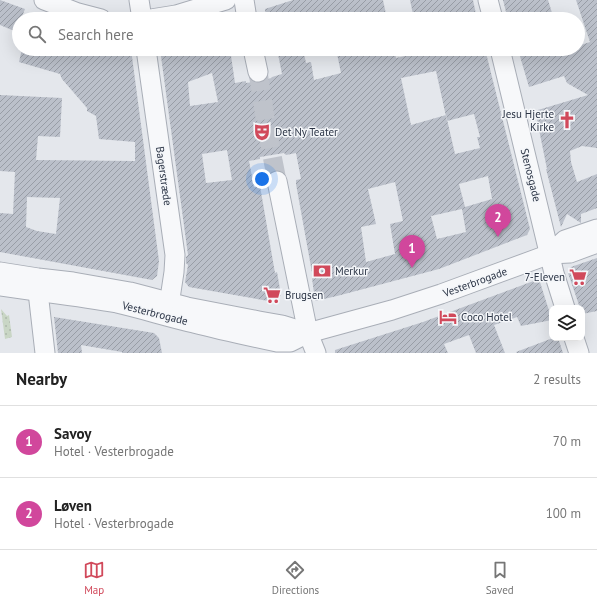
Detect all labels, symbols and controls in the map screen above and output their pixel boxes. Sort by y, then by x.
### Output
search box [12,12,585,56]
icon: search [26,23,48,45]
text: Search here [58,25,134,44]
place label: Jesu Hjerte Kirke [502,107,554,134]
church icon: Jesu Hjerte Kirke [557,110,577,130]
theatre icon: Det Ny Teater [252,122,272,142]
place label: Det Ny Teater [275,125,338,139]
street label: Bagerstræde [153,146,175,207]
street label: Stenosgade [518,147,544,204]
your location [252,169,272,189]
pin: 2 [485,204,511,237]
pin: 1 [399,235,425,268]
bank icon: Merkur [312,261,332,281]
place label: Merkur [335,264,368,278]
street label: Vesterbrogade [440,264,509,300]
supermarket icon: 7-Eleven [568,267,588,287]
place label: 7-Eleven [525,270,565,284]
supermarket icon: Brugsen [262,285,282,305]
place label: Brugsen [285,288,323,302]
street label: Vesterbrogade [120,298,190,328]
map controls [549,305,585,341]
button: layers [549,305,585,341]
hotel icon: Coco Hotel [438,307,458,327]
place label: Coco Hotel [461,310,513,324]
text: Nearby [16,368,67,390]
text: 2 results [533,371,581,388]
text: Savoy [54,424,92,443]
text: 1 [25,433,33,450]
text: 70 m [553,433,581,450]
text: Hotel · Vesterbrogade [54,443,174,460]
text: Løven [54,496,92,515]
text: 2 [25,505,33,522]
text: 100 m [546,505,581,522]
text: Hotel · Vesterbrogade [54,515,174,532]
tab: Map [83,559,105,597]
tab: Directions [272,559,319,597]
tab: Saved [486,559,514,597]

